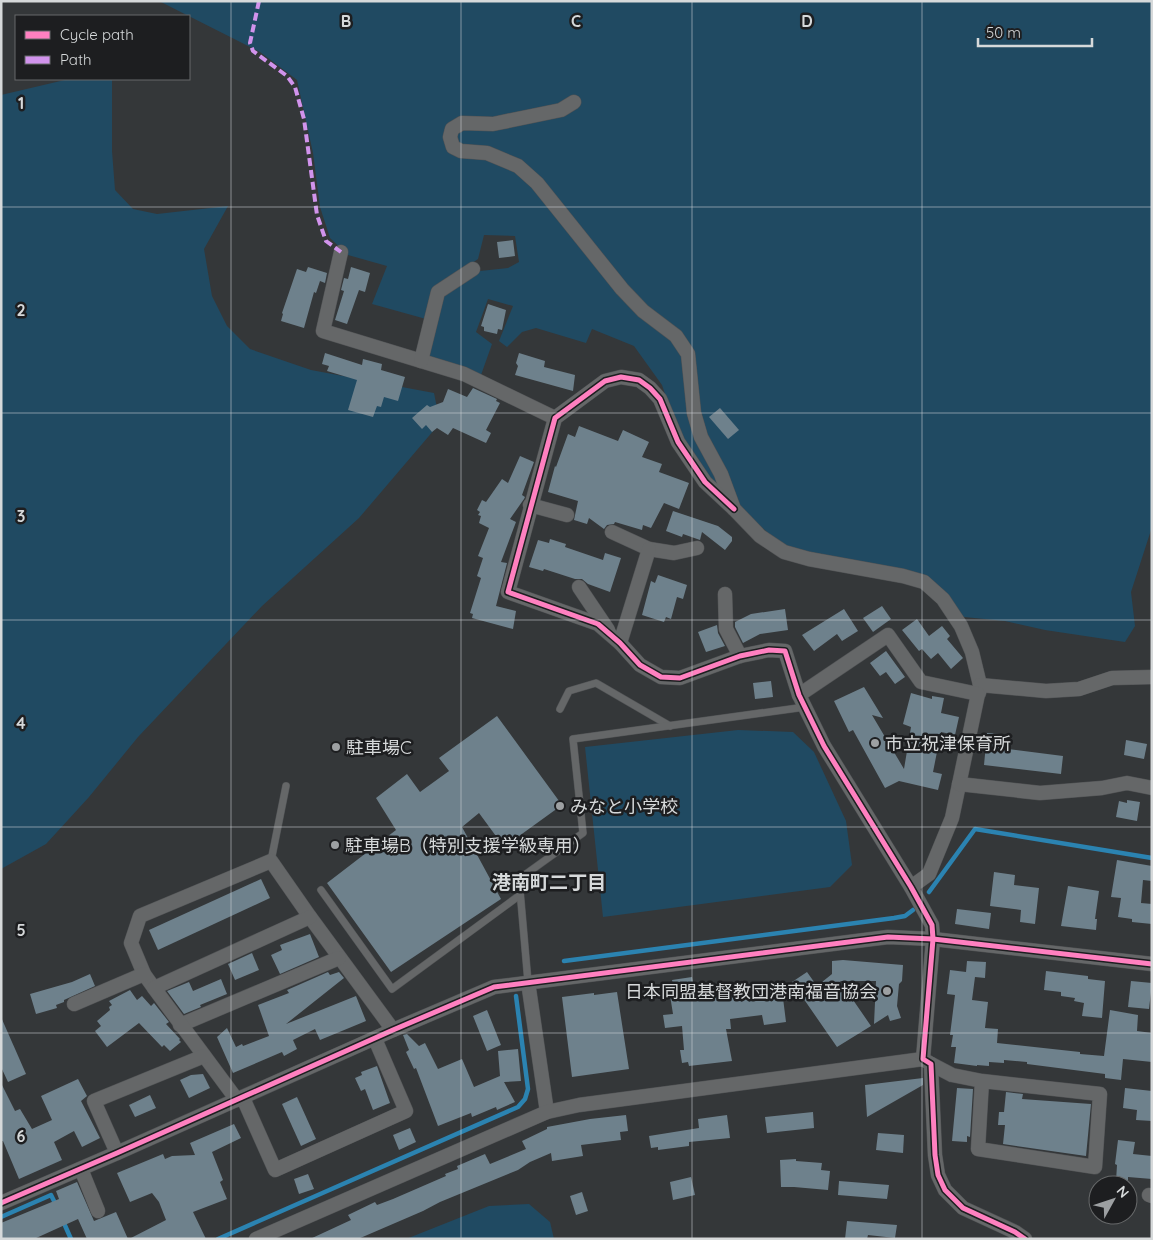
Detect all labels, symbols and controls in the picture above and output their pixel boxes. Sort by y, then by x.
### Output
text: B [341,11,351,31]
text: C [571,11,581,31]
text: D [801,11,813,31]
legend [15,15,190,80]
scale bar [978,15,1092,47]
text: 50 m [986,23,1021,42]
text: Cycle path [60,25,134,44]
text: Path [60,50,92,69]
text: 1 [18,93,24,113]
text: 2 [16,300,26,320]
text: 3 [17,506,25,526]
text: 4 [16,713,26,733]
place label: 市立祝津保育所 [885,732,1011,755]
place label: 駐車場C [346,736,412,759]
marker: 市立祝津保育所 [869,737,881,749]
marker: 駐車場C [330,741,342,753]
place label: みなと小学校 [570,795,678,818]
marker: みなと小学校 [554,800,566,812]
place label: 駐車場B（特別支援学級専用） [345,834,591,857]
marker: 駐車場B（特別支援学級専用） [329,839,341,851]
district label: 港南町二丁目 [492,870,606,894]
text: 5 [16,920,26,940]
place label: 日本同盟基督教団港南福音協会 [625,980,877,1003]
marker: 日本同盟基督教団港南福音協会 [881,985,893,997]
text: 6 [17,1126,26,1146]
north arrow [1088,1175,1138,1225]
text: N [1113,1182,1133,1201]

